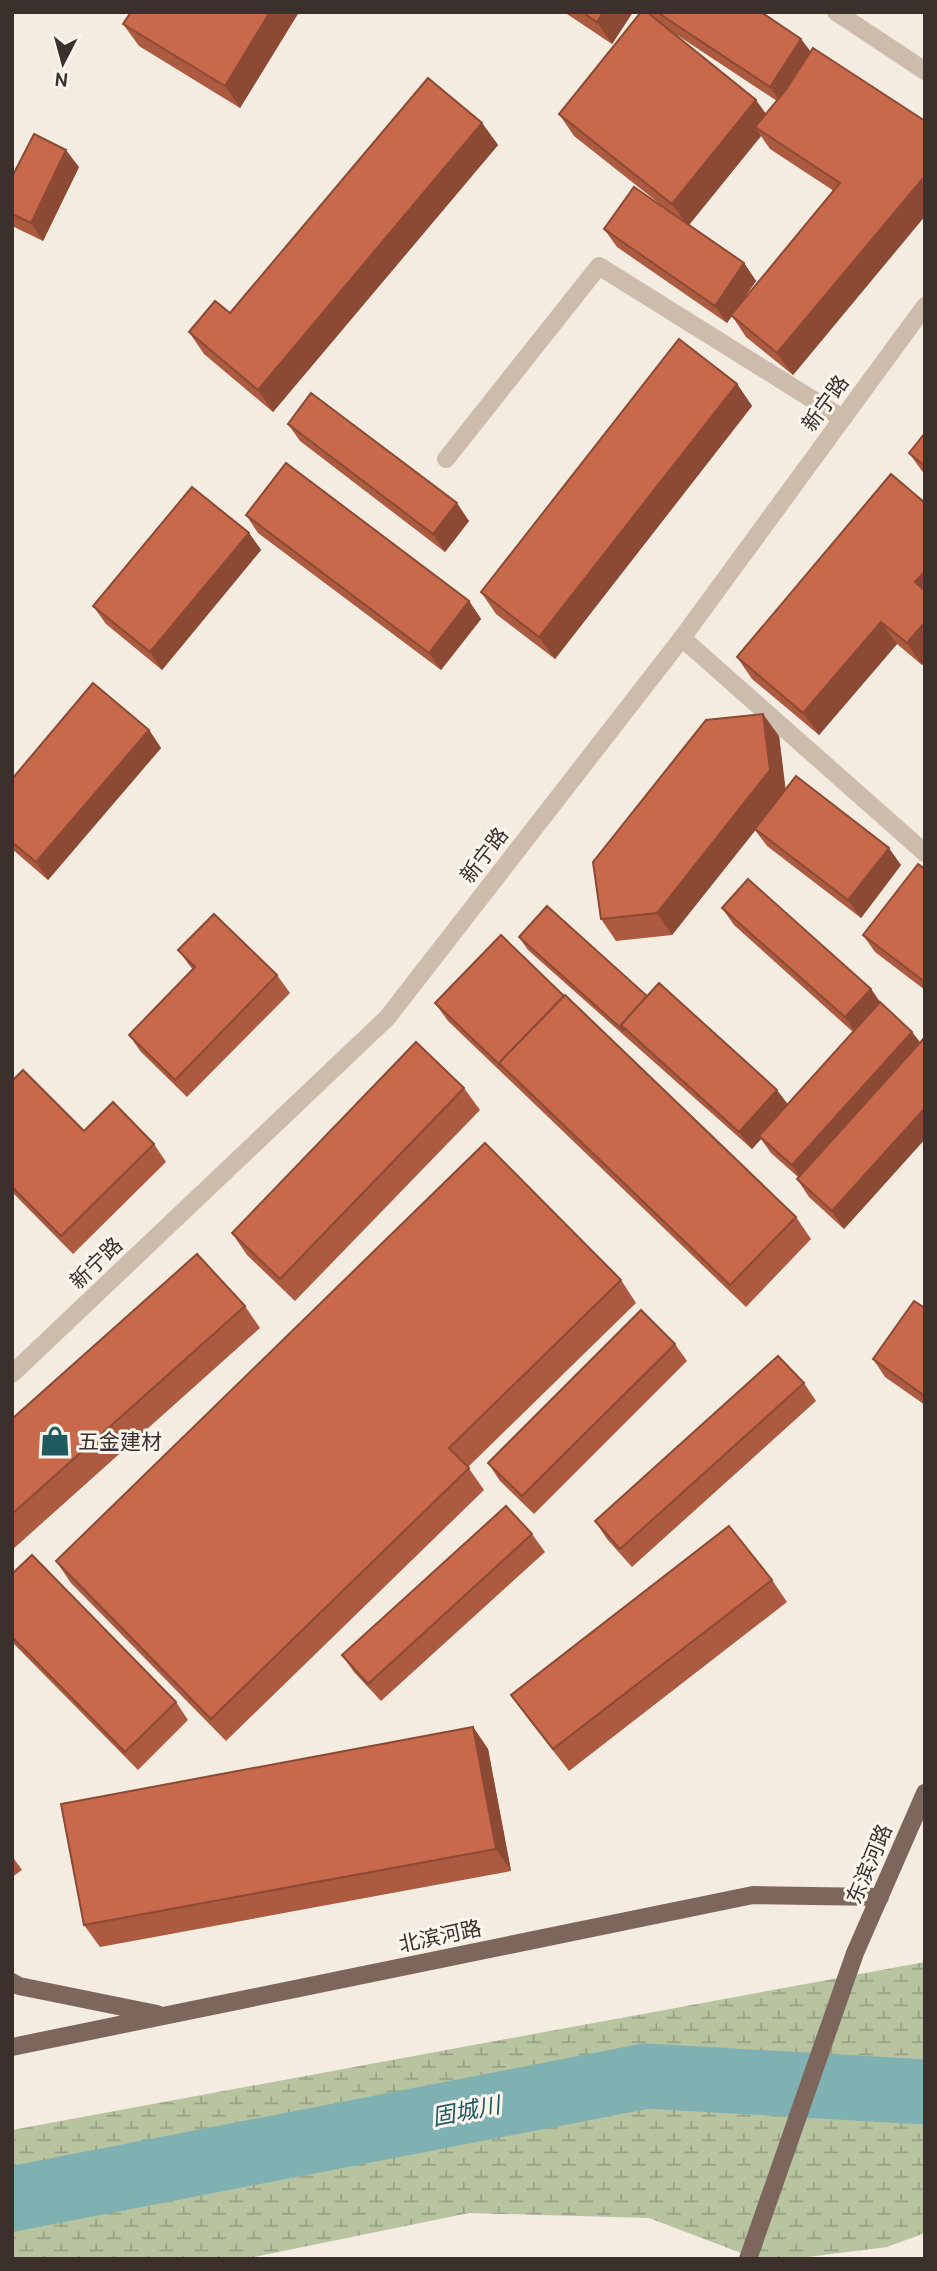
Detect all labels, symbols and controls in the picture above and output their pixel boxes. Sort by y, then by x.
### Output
north arrow [28,28,98,98]
text: N [53,67,69,92]
street label: 新宁路 [796,370,854,436]
street label: 新宁路 [455,822,513,888]
street label: 新宁路 [65,1232,127,1294]
shop icon: 五金建材 [38,1424,72,1458]
place label: 五金建材 [78,1429,162,1454]
street label: 东滨河路 [841,1820,897,1908]
street label: 北滨河路 [396,1915,484,1957]
water label: 固城川 [429,2090,505,2131]

